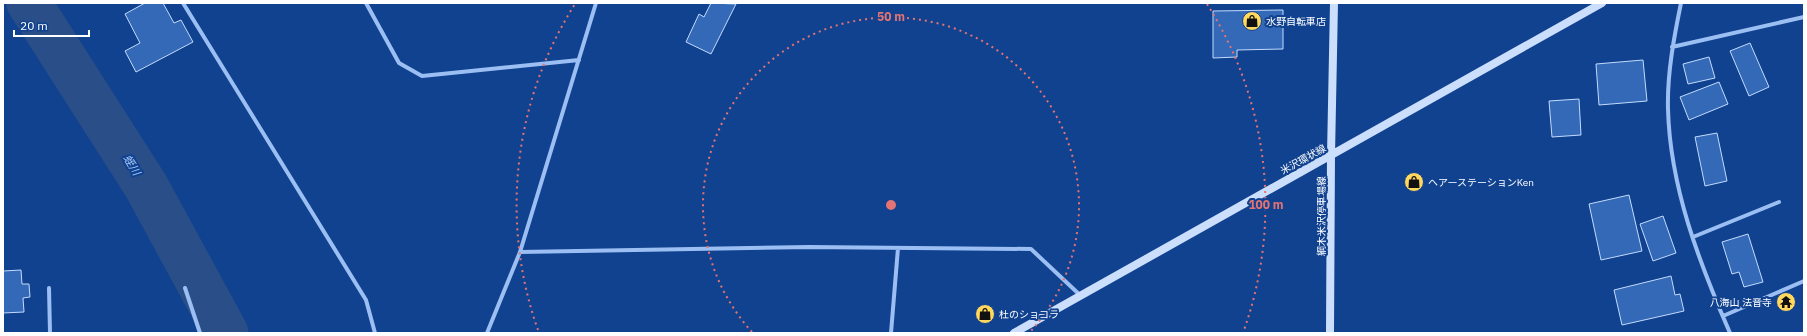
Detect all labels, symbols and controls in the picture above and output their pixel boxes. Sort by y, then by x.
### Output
text: 50 m [877,9,905,24]
shop icon: 水野自転車店 [1241,10,1263,32]
scale bar [14,12,89,38]
place label: 水野自転車店 [1266,15,1326,28]
text: 20 m [20,18,48,33]
street label: 米沢環状線 [1278,142,1328,177]
water label: 蛭川 [120,152,144,179]
shop icon: ヘアーステーションKen [1403,171,1425,193]
street label: 綱木米沢停車場線 [1315,176,1328,256]
place label: ヘアーステーションKen [1428,176,1534,189]
text: 100 m [1248,197,1284,212]
centre of rings [884,198,898,212]
temple icon: 八海山 法音寺 [1775,291,1797,313]
place label: 八海山 法音寺 [1710,296,1772,309]
shop icon: 杜のショコラ [974,303,996,325]
place label: 杜のショコラ [999,308,1059,321]

